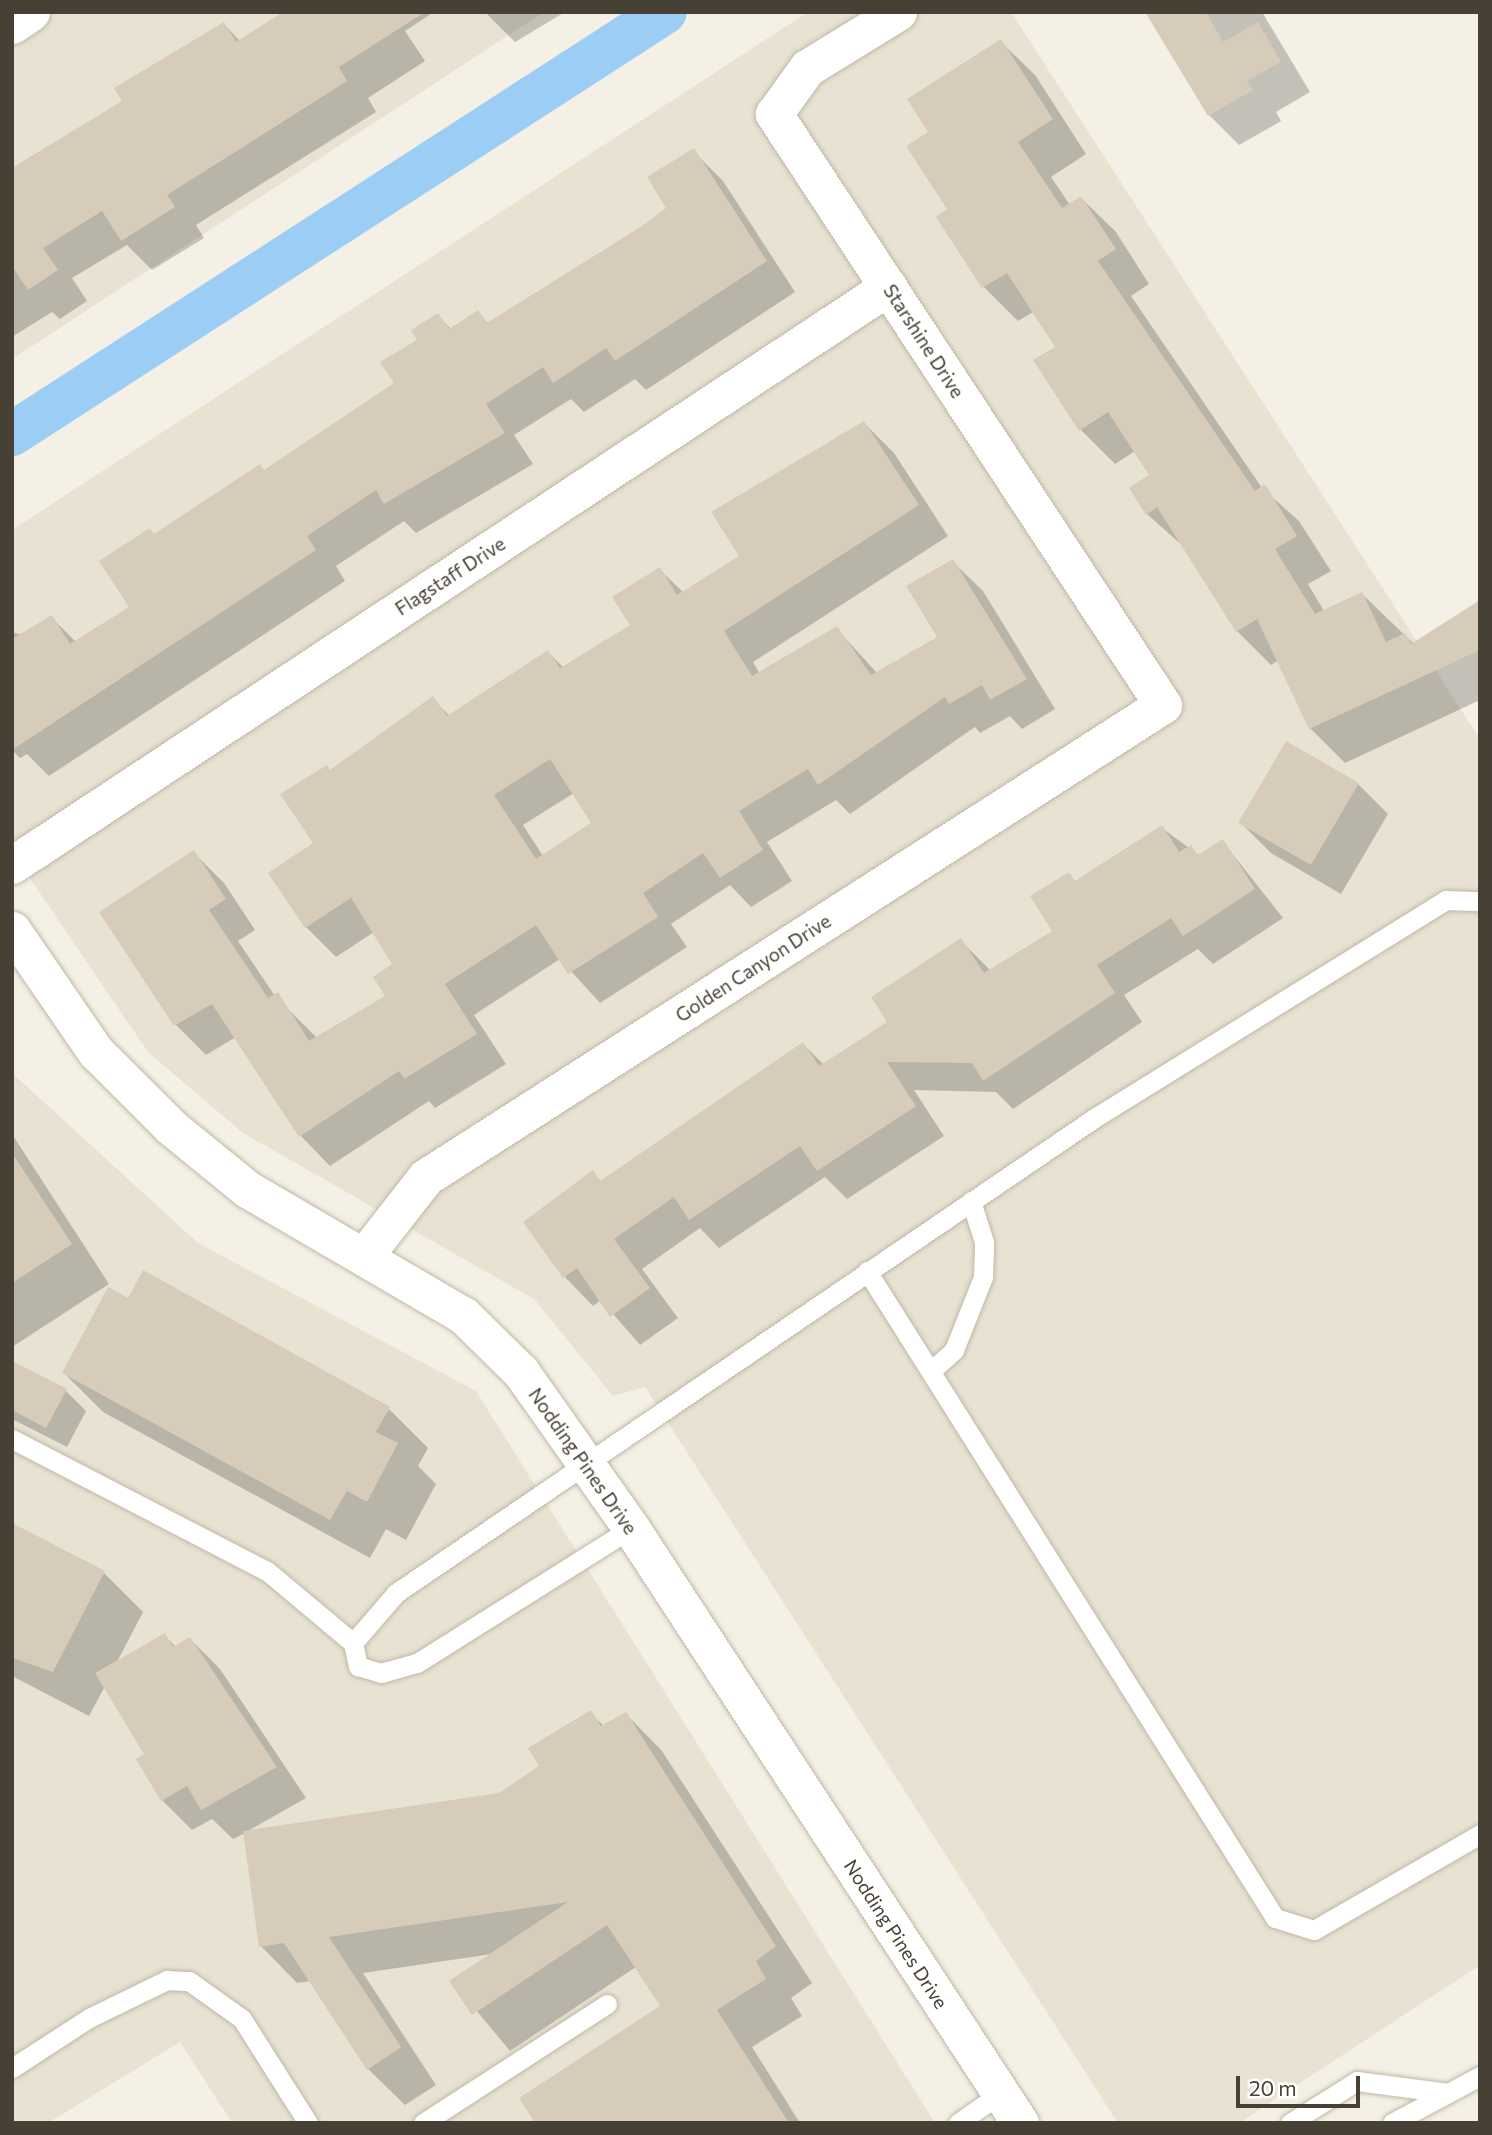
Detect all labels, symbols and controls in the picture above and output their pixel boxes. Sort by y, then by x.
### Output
street label: Starshine Drive [879,280,969,402]
street label: Flagstaff Drive [391,532,509,620]
street label: Golden Canyon Drive [671,909,835,1027]
street label: Nodding Pines Drive [524,1384,642,1538]
street label: Nodding Pines Drive [839,1855,953,2013]
scale bar [1240,2062,1364,2106]
text: 20 m [1249,2075,1297,2100]

